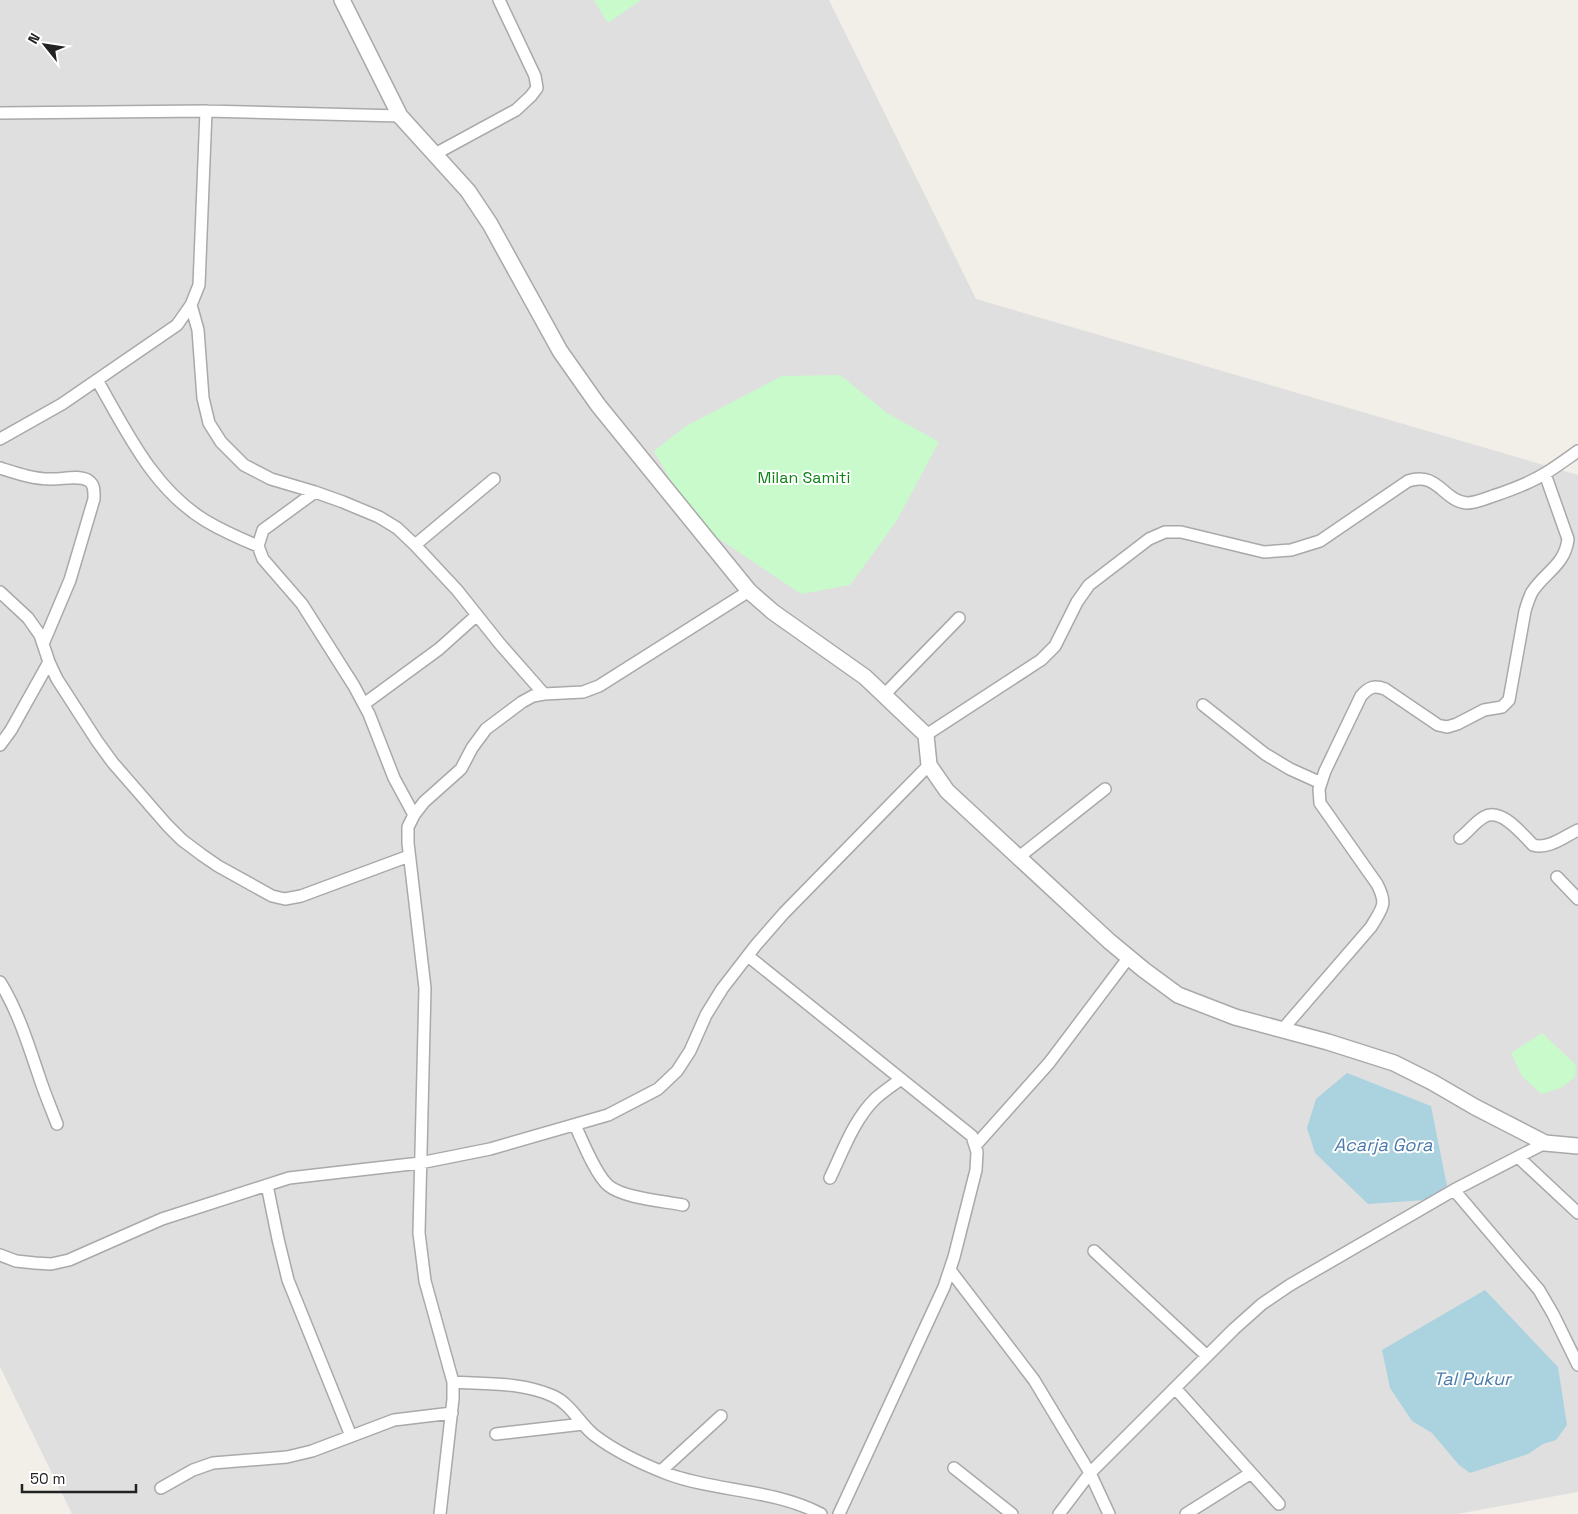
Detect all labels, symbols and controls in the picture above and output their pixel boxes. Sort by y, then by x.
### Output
north arrow [20,20,70,70]
text: N [24,30,44,47]
park label: Milan Samiti [758,467,850,488]
water label: Acarja Gora [1334,1133,1433,1156]
water label: Tal Pukur [1433,1367,1513,1390]
scale bar [22,1462,136,1494]
text: 50 m [30,1469,65,1488]

